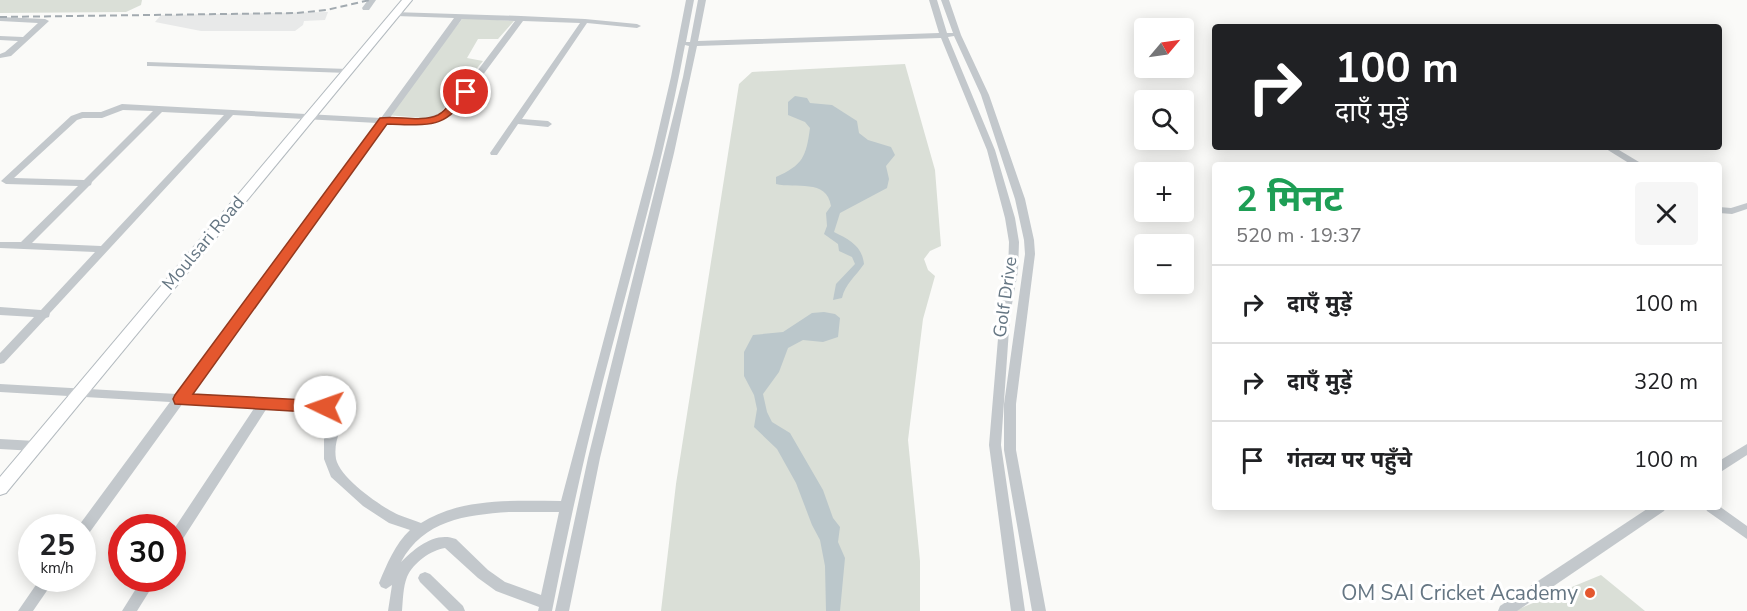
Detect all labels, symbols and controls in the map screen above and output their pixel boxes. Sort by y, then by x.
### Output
north arrow [1134,18,1194,78]
map controls [1134,18,1194,294]
text: 100 m [1335,40,1459,97]
icon: right [1236,48,1314,126]
pin [440,66,491,117]
icon: arrive [449,75,482,108]
button: search [1134,90,1194,150]
text: दाएँ मुड़ें [1335,94,1409,131]
button: + [1134,162,1194,222]
text: 2 मिनट [1236,175,1343,224]
button: close [1635,182,1698,245]
street label: Moulsari Road [157,191,249,295]
text: 520 m · 19:37 [1236,222,1362,249]
button: − [1134,234,1194,294]
street label: Golf Drive [987,255,1023,339]
icon: right [1236,288,1269,321]
text: दाएँ मुड़ें [1287,289,1352,319]
text: 100 m [1634,289,1698,319]
icon: right [1236,366,1269,399]
text: दाएँ मुड़ें [1287,367,1352,397]
text: 320 m [1634,367,1698,397]
position arrow [293,375,357,439]
icon: arrive [1236,444,1269,477]
text: गंतव्य पर पहुँचे [1287,445,1412,475]
text: 100 m [1634,445,1698,475]
speed limit sign: 30 [108,514,186,592]
text: 25 [39,525,75,566]
text: km/h [40,558,74,578]
place label: OM SAI Cricket Academy [1341,579,1578,607]
marker: OM SAI Cricket Academy [1583,586,1597,600]

